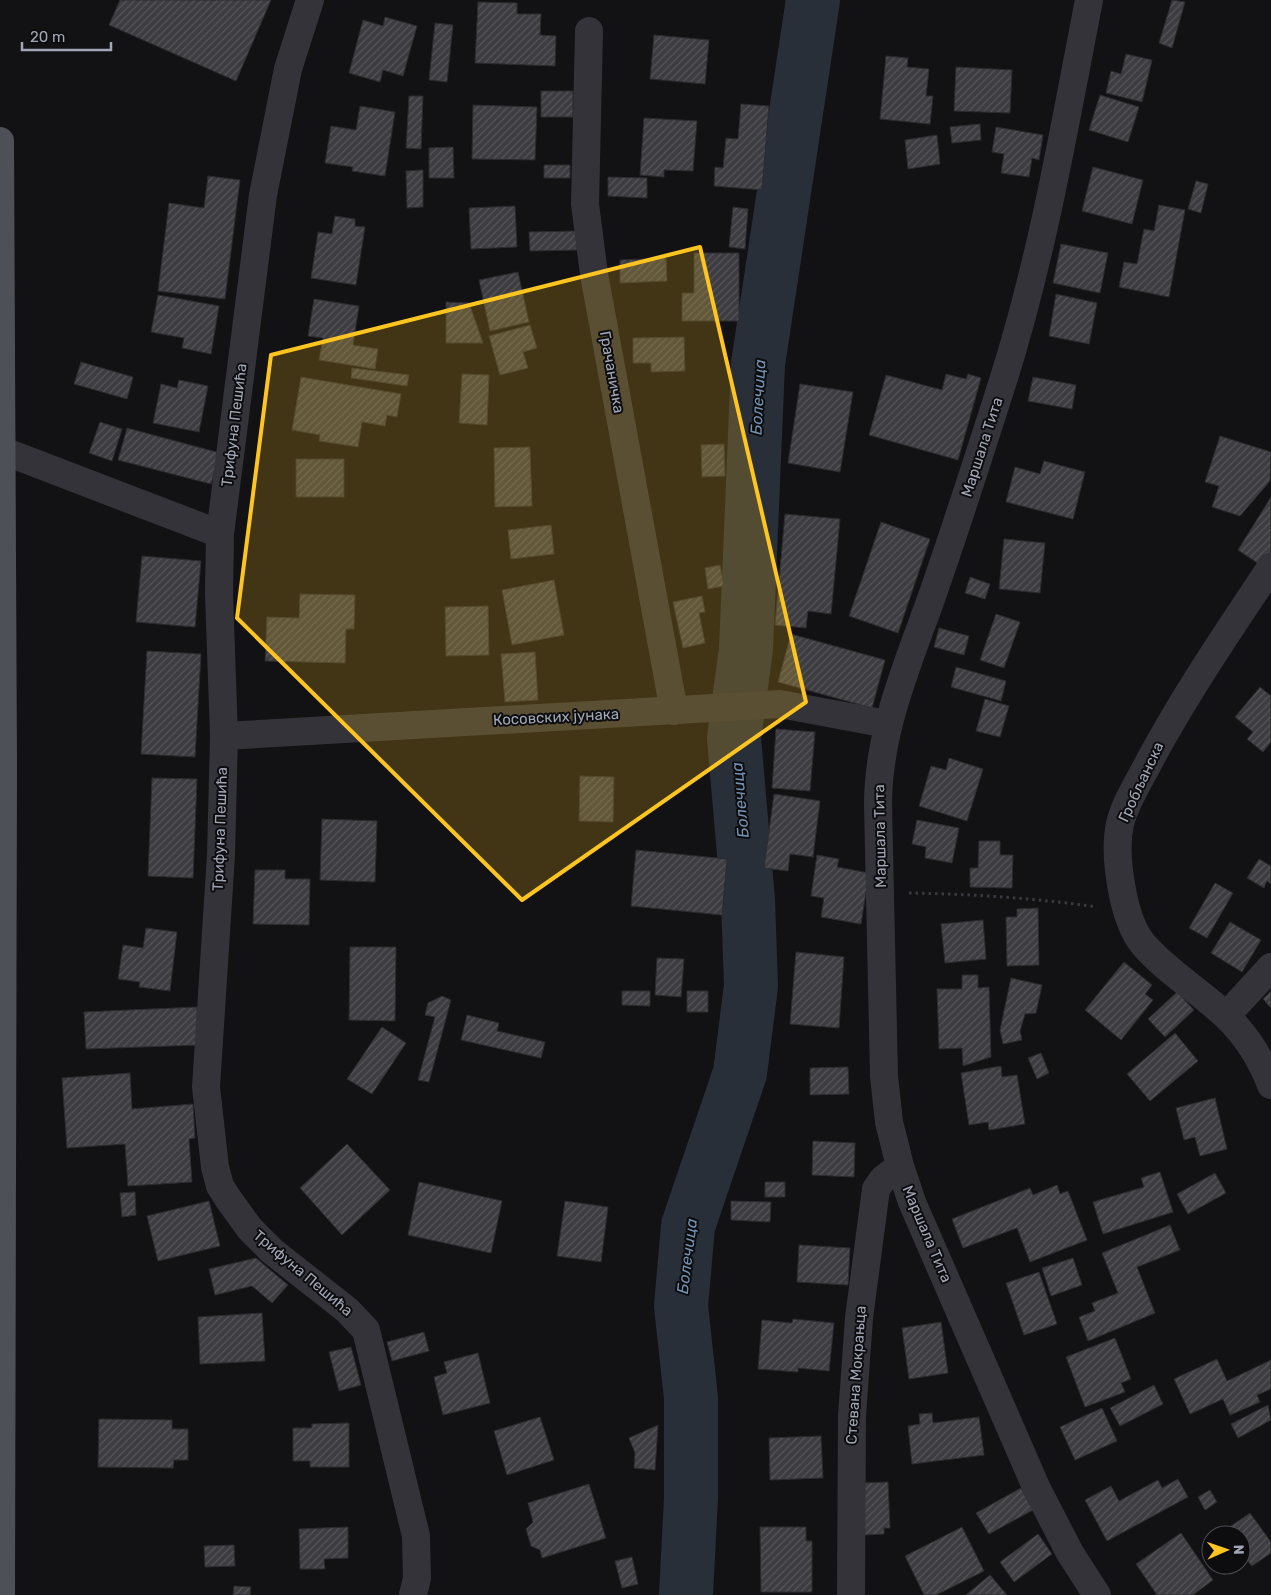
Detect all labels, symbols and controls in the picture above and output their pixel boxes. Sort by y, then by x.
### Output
scale bar [22,20,111,52]
text: 20 m [30,28,65,46]
street label: Грачаничка [596,329,628,415]
water label: Болечица [747,359,769,435]
street label: Трифуна Пешића [218,362,250,488]
street label: Маршала Тита [957,395,1007,499]
street label: Косовских јунака [493,705,619,729]
street label: Гробљанска [1115,739,1167,825]
water label: Болечица [727,762,753,838]
street label: Трифуна Пешића [209,767,231,891]
street label: Маршала Тита [870,784,890,888]
street label: Маршала Тита [898,1183,956,1285]
water label: Болечица [673,1217,701,1295]
street label: Трифуна Пешића [250,1226,356,1320]
street label: Стевана Мокрањца [842,1305,870,1445]
north arrow [1201,1525,1251,1575]
text: N [1230,1544,1247,1555]

